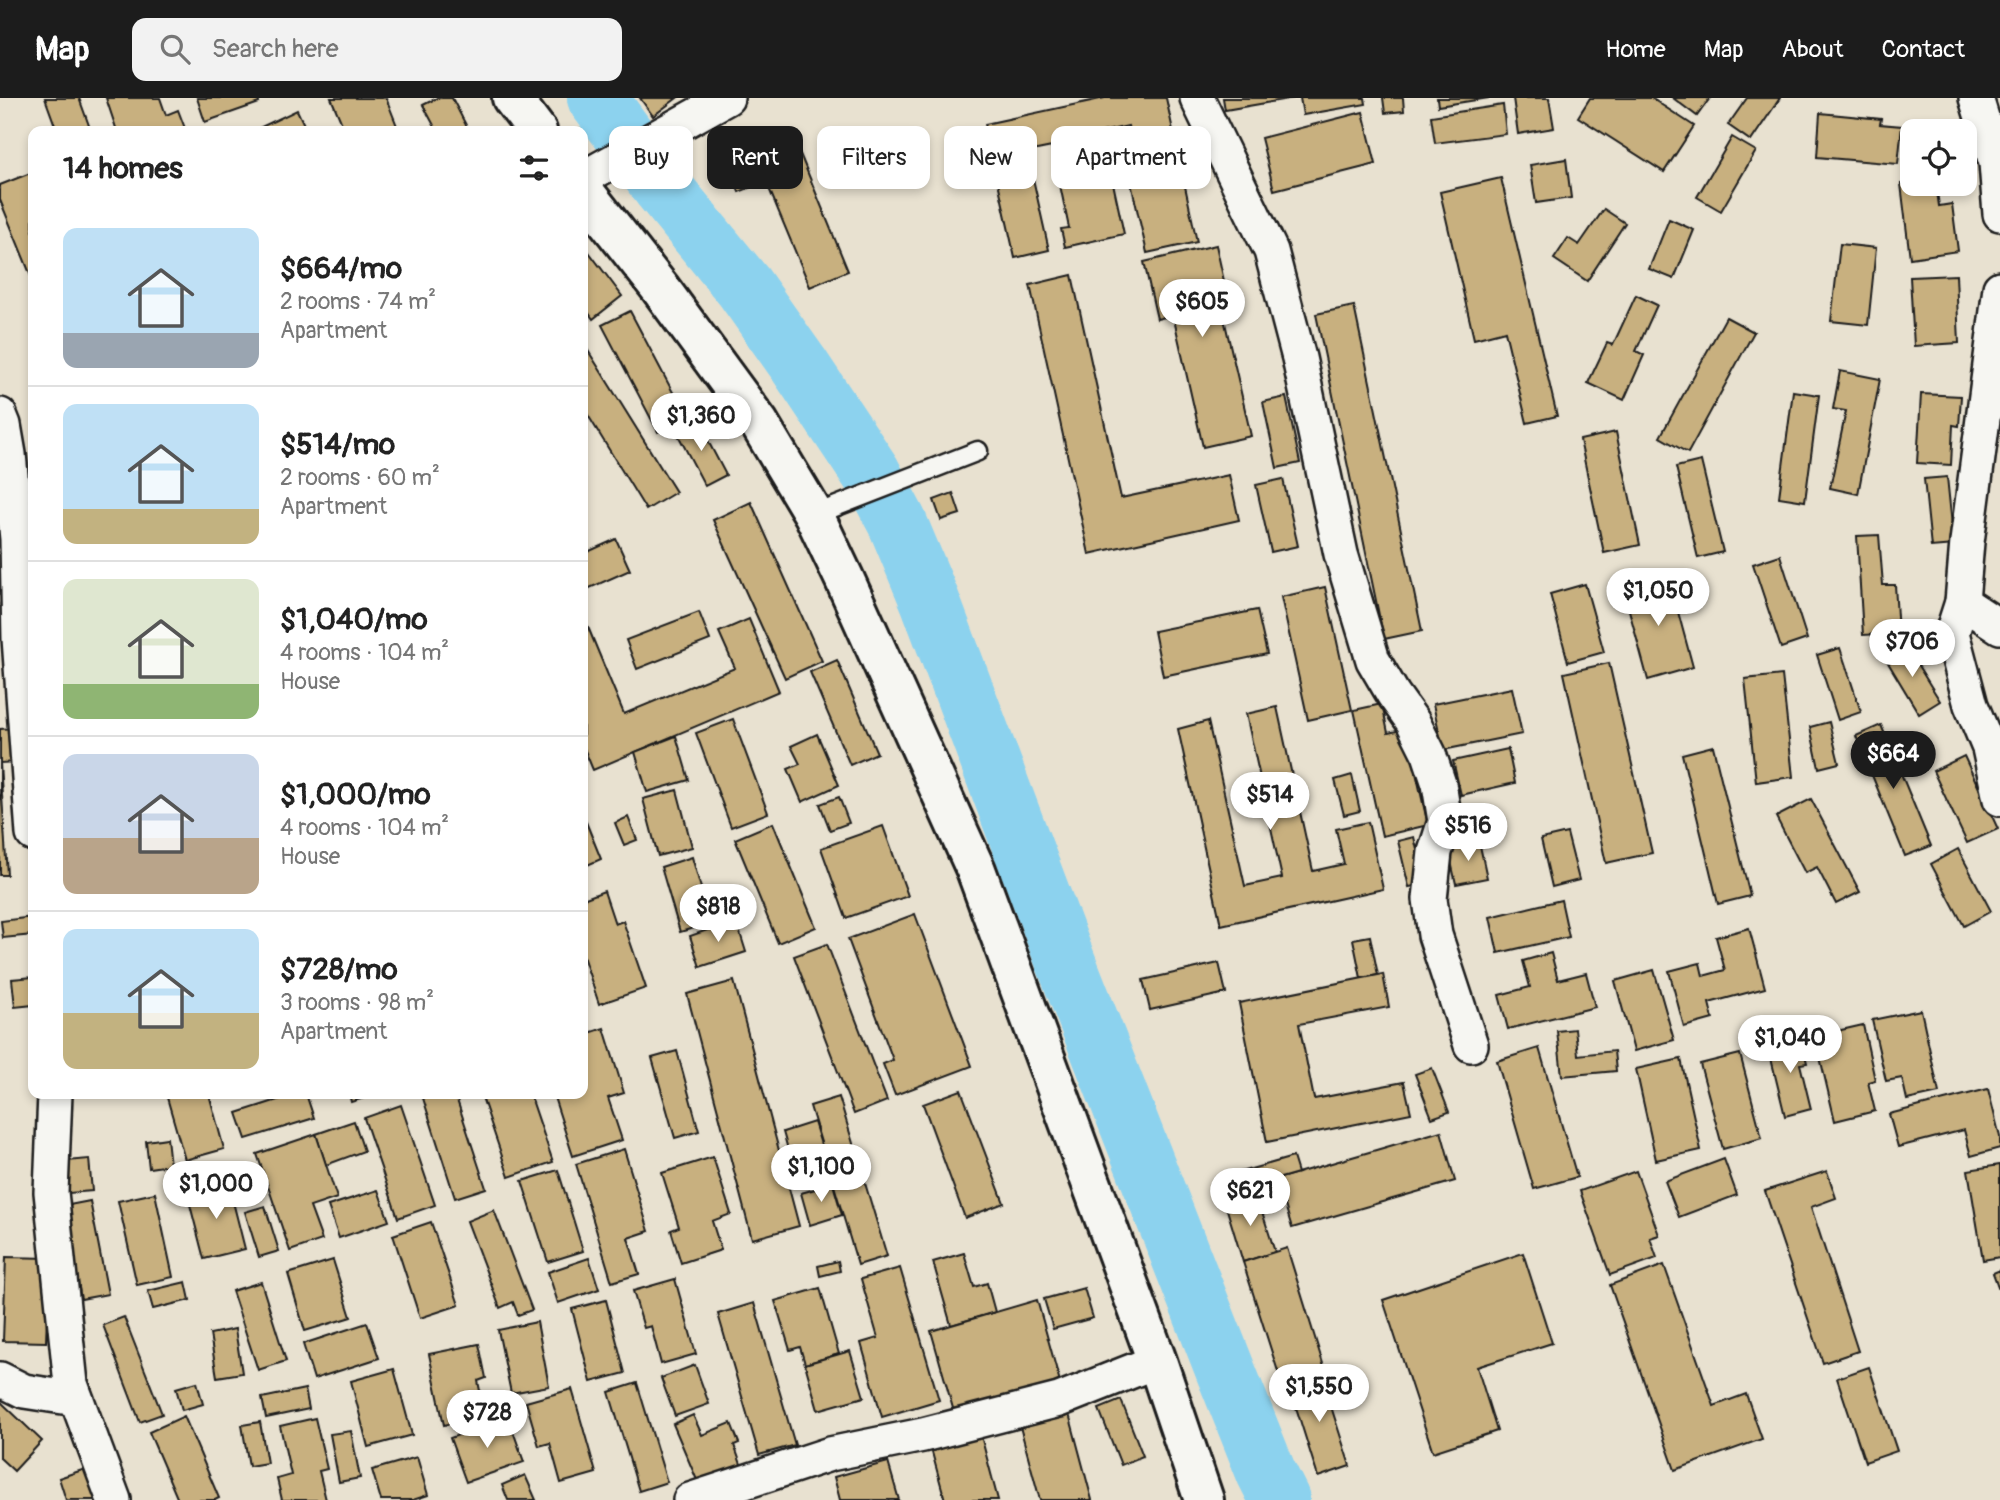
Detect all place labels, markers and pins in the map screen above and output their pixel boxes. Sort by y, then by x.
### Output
pin: $605 [1161,280,1243,339]
pin: $1,360 [644,394,758,453]
pin: $1,050 [1601,568,1715,628]
pin: $706 [1871,620,1953,679]
pin: $664 [1852,732,1934,791]
pin: $514 [1229,772,1311,832]
pin: $516 [1427,804,1509,863]
pin: $818 [677,884,759,944]
pin: $1,040 [1733,1016,1847,1075]
pin: $1,100 [764,1144,878,1204]
pin: $1,000 [159,1162,273,1221]
pin: $621 [1209,1168,1291,1228]
pin: $1,550 [1262,1364,1376,1424]
pin: $728 [446,1390,528,1450]

